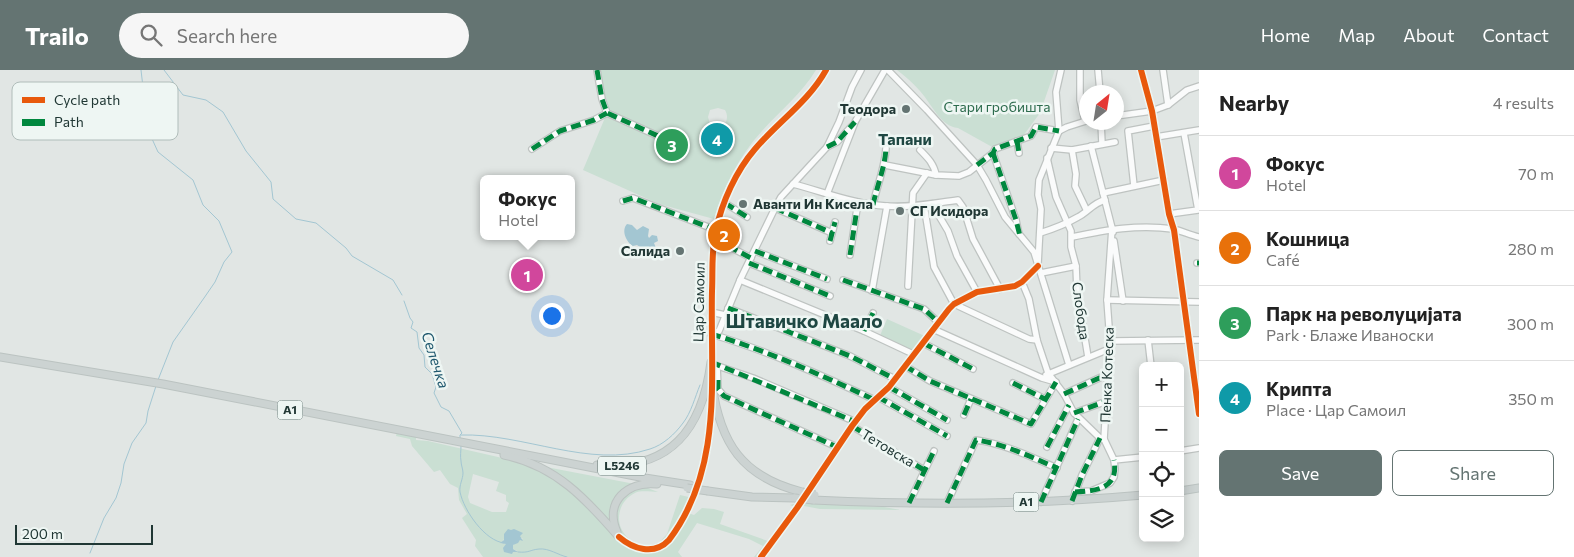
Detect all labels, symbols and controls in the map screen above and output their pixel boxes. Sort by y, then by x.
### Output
search box [119,13,469,58]
text: Trailo [25,21,89,50]
icon: search [137,21,165,49]
text: Search here [177,24,277,47]
text: Home [1261,24,1310,46]
text: Map [1338,24,1375,46]
text: About [1403,24,1455,46]
text: Contact [1483,24,1549,46]
legend [12,82,178,140]
north arrow [1079,85,1124,130]
text: Nearby [1219,90,1289,115]
text: Cycle path [54,91,120,108]
text: 4 results [1493,93,1554,112]
park label: Стари гробишта [944,98,1050,115]
place label: Теодора [840,100,896,117]
marker: Теодора [900,103,912,115]
text: Path [54,113,84,130]
pin: 4 [701,120,733,158]
pin: 3 [656,126,688,164]
district label: Тапани [878,129,932,148]
text: Фокус [1266,152,1324,175]
text: 1 [1231,164,1239,183]
text: 70 m [1518,164,1554,183]
popup [480,175,575,240]
text: Hotel [1266,175,1306,194]
text: Фокус [498,187,557,210]
place label: Аванти Ин Кисела [753,195,873,212]
marker: Аванти Ин Кисела [737,198,749,210]
place label: СГ Исидора [910,202,988,219]
marker: СГ Исидора [894,205,906,217]
text: Hotel [498,210,539,229]
pin: 2 [708,216,740,254]
text: Кошница [1266,227,1349,250]
text: 2 [1230,239,1240,258]
text: 280 m [1508,239,1554,258]
place label: Салида [621,242,670,259]
marker: Салида [674,245,686,257]
text: Café [1266,250,1300,269]
pin: 1 [511,256,543,294]
street label: Цар Самоил [689,262,708,342]
street label: Слобода [1069,281,1094,341]
text: Парк на револуцијата [1266,302,1462,325]
your location [539,303,565,329]
district label: Штавичко Маало [725,309,883,332]
text: 3 [1230,314,1240,333]
text: 300 m [1507,314,1554,333]
text: Park · Блаже Иваноски [1266,325,1434,344]
street label: Пенка Котеска [1096,327,1117,423]
water label: Селечка [418,329,454,390]
map controls [1139,362,1184,542]
button: + [1139,362,1184,407]
text: Крипта [1266,377,1332,400]
text: 4 [1230,389,1240,408]
text: 350 m [1508,389,1554,408]
road number: A1 [278,400,302,420]
text: Place · Цар Самоил [1266,400,1406,419]
button: − [1139,407,1184,452]
street label: Тетовска [858,425,918,470]
button: Save [1219,450,1382,496]
button: Share [1392,450,1554,496]
button: locate [1139,452,1184,497]
road number: L5246 [598,456,646,476]
road number: A1 [1014,492,1038,512]
button: layers [1139,497,1184,542]
scale bar [15,522,152,545]
text: 200 m [22,525,63,542]

